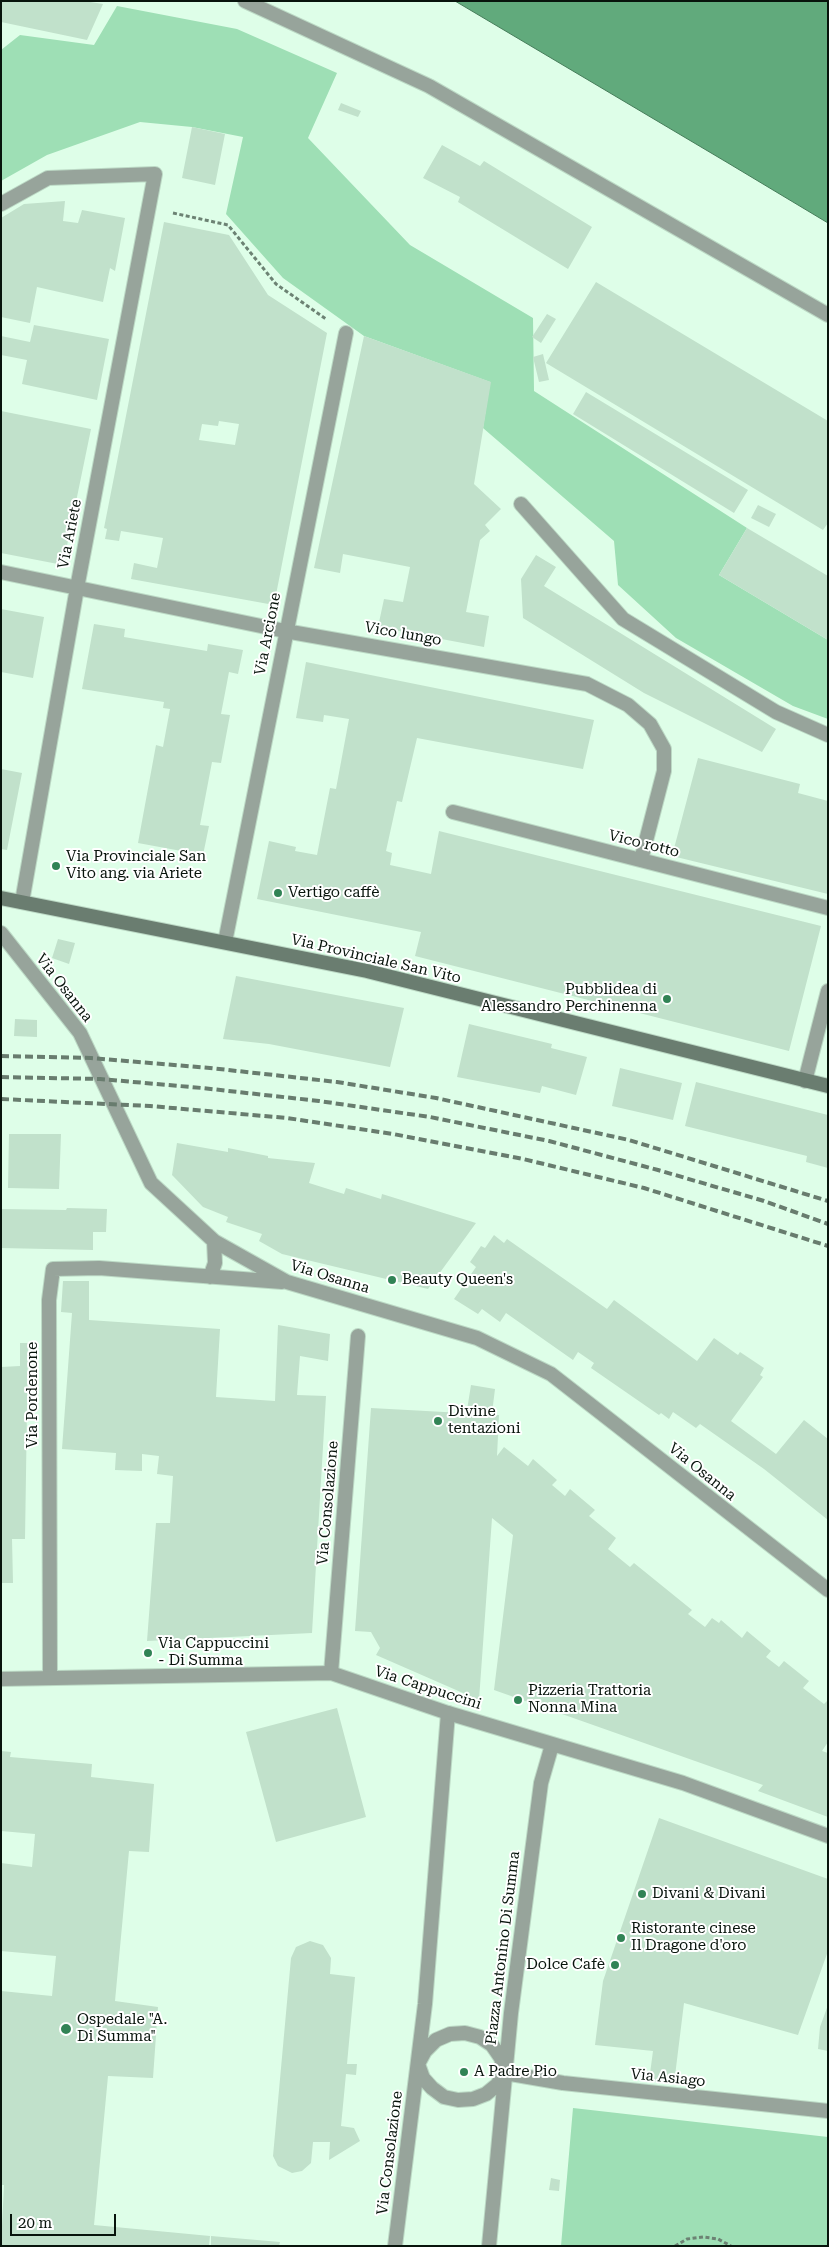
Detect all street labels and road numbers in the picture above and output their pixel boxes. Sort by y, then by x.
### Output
street label: Via Ariete [54,498,86,570]
street label: Via Arcione [251,591,285,677]
street label: Vico lungo [363,618,443,650]
street label: Vico rotto [607,827,681,861]
street label: Via Provinciale San Vito [289,931,463,987]
street label: Via Osanna [32,950,96,1026]
street label: Via Osanna [288,1256,372,1298]
street label: Via Pordenone [24,1342,42,1448]
street label: Via Osanna [665,1439,739,1505]
street label: Via Consolazione [314,1440,342,1566]
street label: Via Cappuccini [372,1662,484,1714]
street label: Piazza Antonino Di Summa [482,1850,524,2046]
street label: Via Asiago [630,2065,706,2091]
street label: Via Consolazione [373,2090,407,2216]

